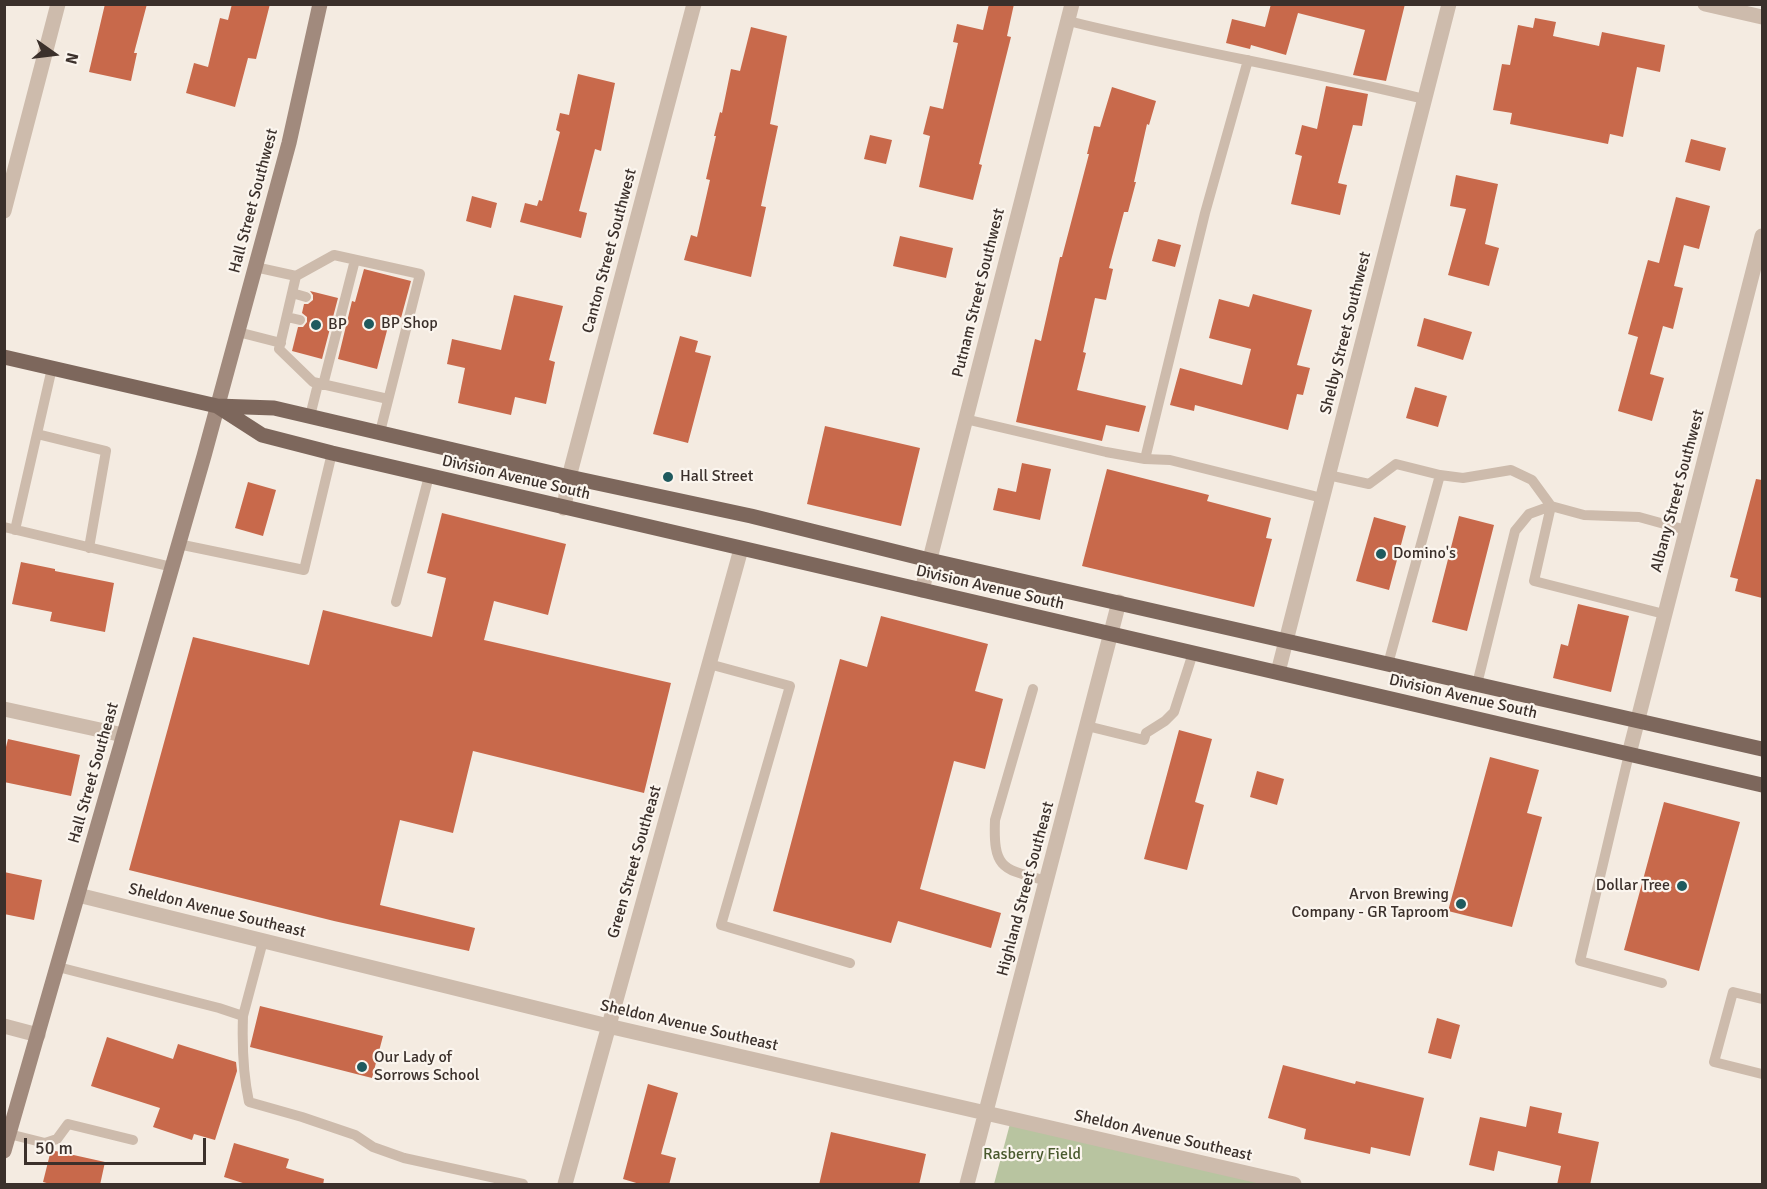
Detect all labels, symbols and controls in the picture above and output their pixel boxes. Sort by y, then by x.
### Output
north arrow [24,24,84,84]
text: N [60,51,83,66]
street label: Hall Street Southwest [225,127,283,275]
street label: Canton Street Southwest [579,167,641,335]
street label: Putnam Street Southwest [949,206,1009,380]
street label: Shelby Street Southwest [1316,250,1376,416]
place label: BP Shop [381,314,438,334]
place label: BP [328,315,347,335]
marker: BP Shop [362,317,376,331]
marker: BP [309,318,323,332]
street label: Albany Street Southwest [1647,408,1709,574]
street label: Division Avenue South [440,452,592,504]
place label: Hall Street [680,467,753,487]
marker: Hall Street [661,470,675,484]
place label: Domino's [1393,544,1456,564]
marker: Domino's [1374,547,1388,561]
street label: Division Avenue South [914,562,1066,614]
street label: Division Avenue South [1387,671,1539,723]
street label: Hall Street Southeast [65,700,123,846]
street label: Green Street Southeast [604,783,666,941]
street label: Highland Street Southeast [993,800,1059,978]
place label: Dollar Tree [1596,876,1670,896]
marker: Dollar Tree [1675,879,1689,893]
street label: Sheldon Avenue Southeast [126,880,308,942]
place label: Arvon Brewing Company - GR Taproom [1292,885,1449,923]
marker: Arvon Brewing Company - GR Taproom [1454,897,1468,911]
street label: Sheldon Avenue Southeast [598,996,780,1056]
place label: Our Lady of Sorrows School [374,1048,479,1086]
marker: Our Lady of Sorrows School [355,1060,369,1074]
street label: Sheldon Avenue Southeast [1072,1106,1254,1166]
scale bar [27,1126,208,1164]
text: 50 m [35,1137,73,1159]
park label: Rasberry Field [983,1145,1081,1165]

